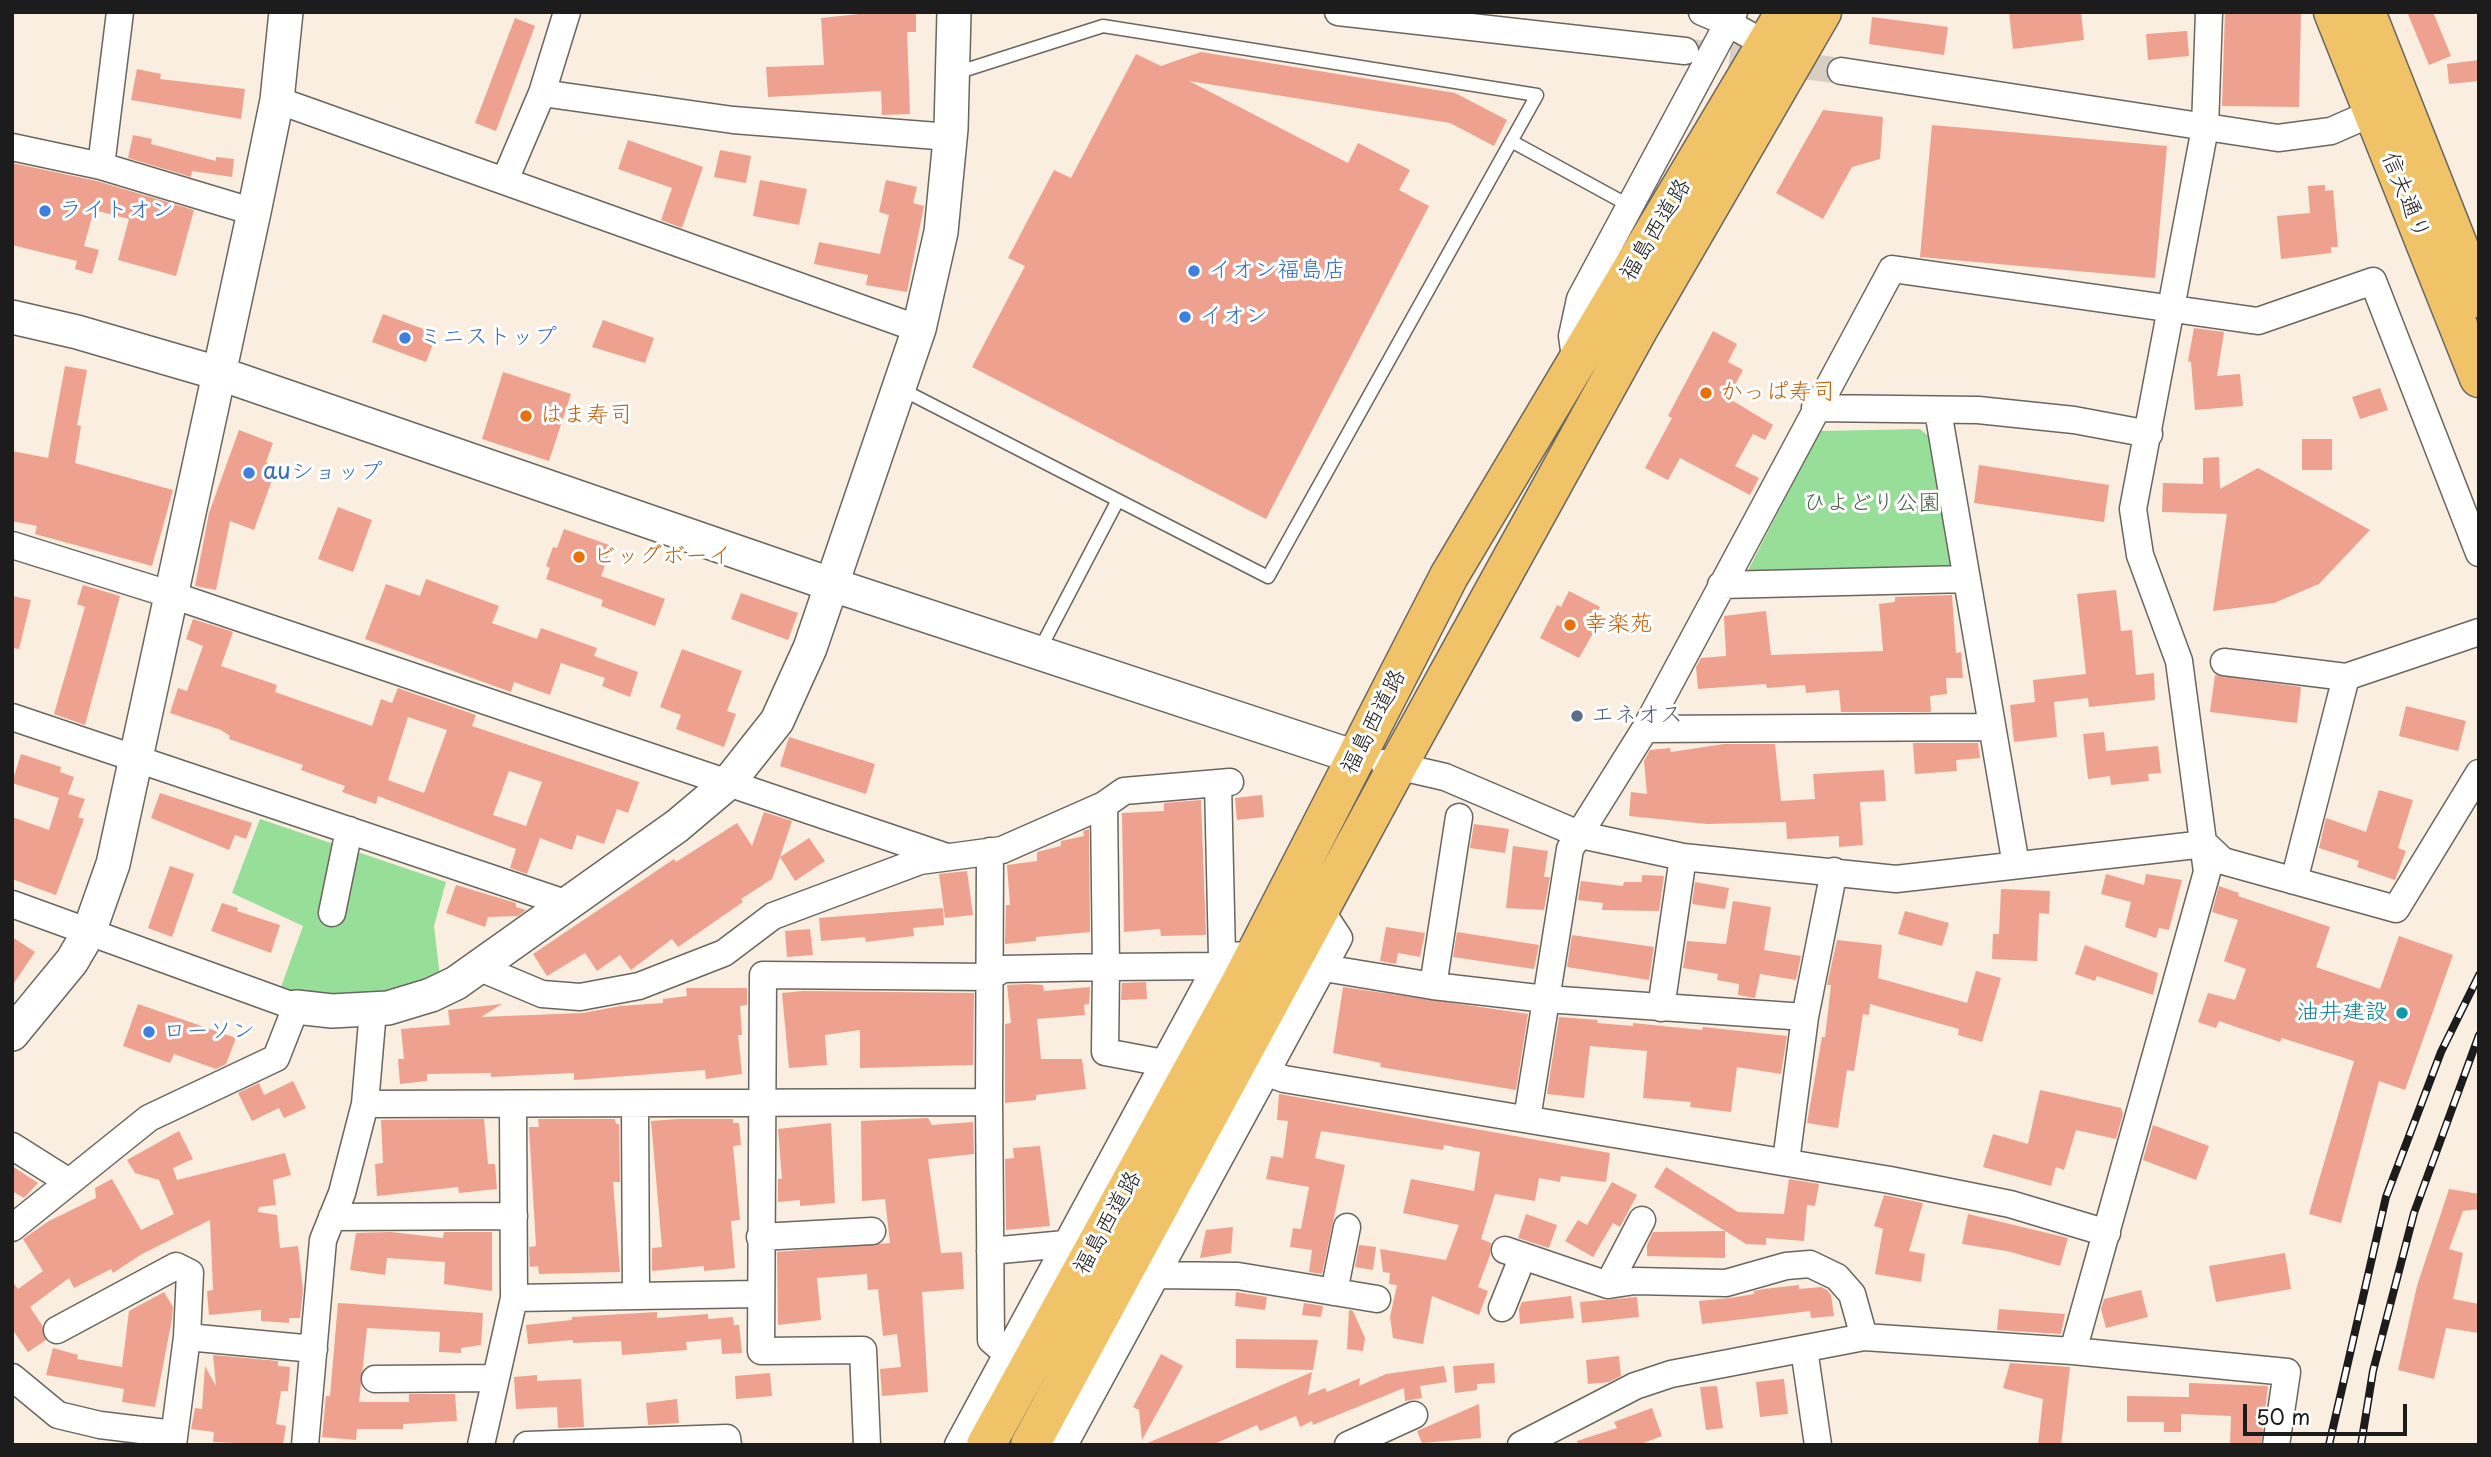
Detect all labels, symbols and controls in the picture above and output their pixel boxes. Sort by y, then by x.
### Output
street label: 信夫通り [2375,148,2435,244]
street label: 福島西道路 [1615,174,1697,286]
place label: ライトオン [59,197,174,225]
marker: ライトオン [37,203,53,219]
place label: イオン福島店 [1208,257,1346,285]
marker: イオン福島店 [1186,263,1202,279]
place label: イオン [1199,303,1268,331]
marker: イオン [1177,309,1193,325]
place label: ミニストップ [419,324,557,352]
marker: ミニストップ [397,330,413,346]
place label: かっぱ寿司 [1720,379,1835,407]
marker: かっぱ寿司 [1698,385,1714,401]
place label: はま寿司 [540,402,632,430]
marker: はま寿司 [518,408,534,424]
place label: auショップ [263,459,383,487]
marker: auショップ [241,465,257,481]
park label: ひよどり公園 [1803,490,1941,518]
place label: ビッグボーイ [593,543,731,571]
marker: ビッグボーイ [571,549,587,565]
place label: 幸楽苑 [1584,611,1653,639]
marker: 幸楽苑 [1562,617,1578,633]
street label: 福島西道路 [1336,665,1412,779]
place label: エネオス [1591,702,1683,730]
marker: エネオス [1569,708,1585,724]
place label: 油井建設 [2296,999,2388,1027]
marker: 油井建設 [2394,1005,2410,1021]
place label: ローソン [163,1018,255,1046]
marker: ローソン [141,1024,157,1040]
street label: 福島西道路 [1068,1166,1148,1280]
scale bar [2246,1390,2410,1434]
text: 50 m [2256,1400,2310,1432]

